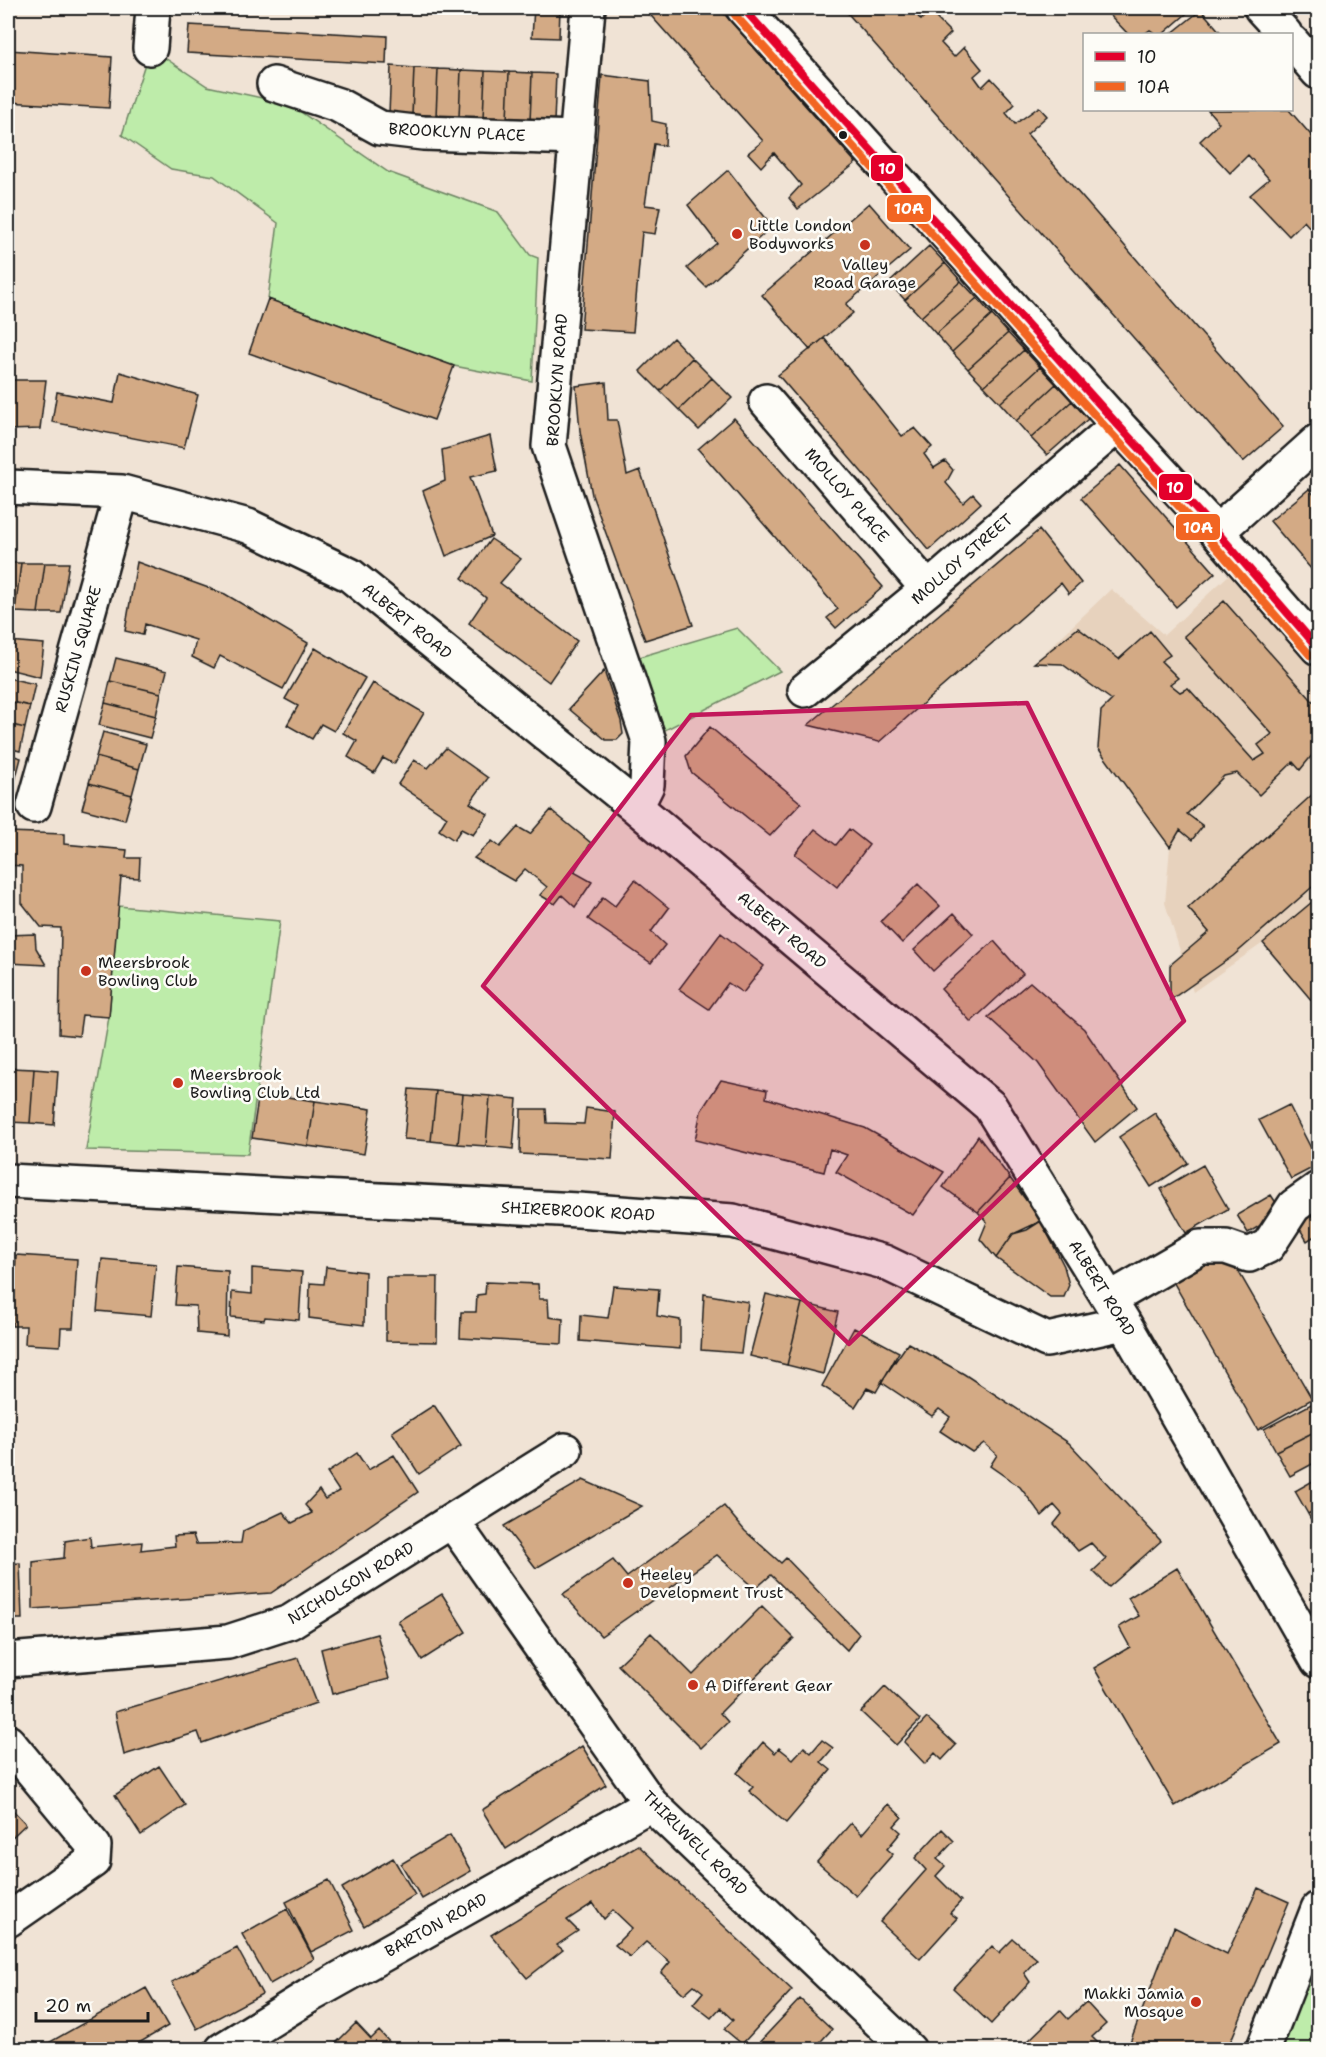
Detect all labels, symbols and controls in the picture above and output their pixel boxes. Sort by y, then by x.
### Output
legend [1083,33,1293,111]
text: 10 [1137,45,1157,69]
text: 10A [1137,75,1170,99]
street label: BROOKLYN PLACE [388,118,526,146]
unlabelled marker [837,129,849,141]
line badge: 10 [870,154,904,182]
text: 10 [878,158,896,179]
line badge: 10A [886,194,932,223]
text: 10A [894,198,924,219]
place label: Little London Bodyworks [749,215,852,254]
marker: Little London Bodyworks [730,227,744,241]
marker: Valley Road Garage [858,238,872,252]
place label: Valley Road Garage [814,254,916,293]
street label: BROOKLYN ROAD [542,313,572,447]
street label: MOLLOY PLACE [800,443,894,547]
line badge: 10 [1158,473,1193,501]
text: 10 [1166,477,1184,498]
street label: MOLLOY STREET [907,509,1017,609]
line badge: 10A [1175,513,1221,541]
text: 10A [1183,517,1213,538]
street label: ALBERT ROAD [358,578,456,664]
street label: RUSKIN SQUARE [50,583,106,715]
street label: ALBERT ROAD [733,887,831,973]
place label: Meersbrook Bowling Club [98,952,198,991]
marker: Meersbrook Bowling Club [79,964,93,978]
place label: Meersbrook Bowling Club Ltd [190,1064,320,1103]
marker: Meersbrook Bowling Club Ltd [171,1076,185,1090]
street label: SHIREBROOK ROAD [501,1196,655,1226]
street label: ALBERT ROAD [1064,1236,1140,1340]
street label: NICHOLSON ROAD [284,1537,418,1629]
place label: Heeley Development Trust [640,1564,784,1603]
marker: Heeley Development Trust [621,1576,635,1590]
place label: A Different Gear [705,1675,833,1696]
marker: A Different Gear [686,1678,700,1692]
street label: THIRLWELL ROAD [638,1786,752,1900]
street label: BARTON ROAD [381,1888,491,1962]
place label: Makki Jamia Mosque [1084,1983,1184,2022]
scale bar [36,1985,148,2023]
text: 20 m [45,1994,91,2018]
marker: Makki Jamia Mosque [1189,1995,1203,2009]

